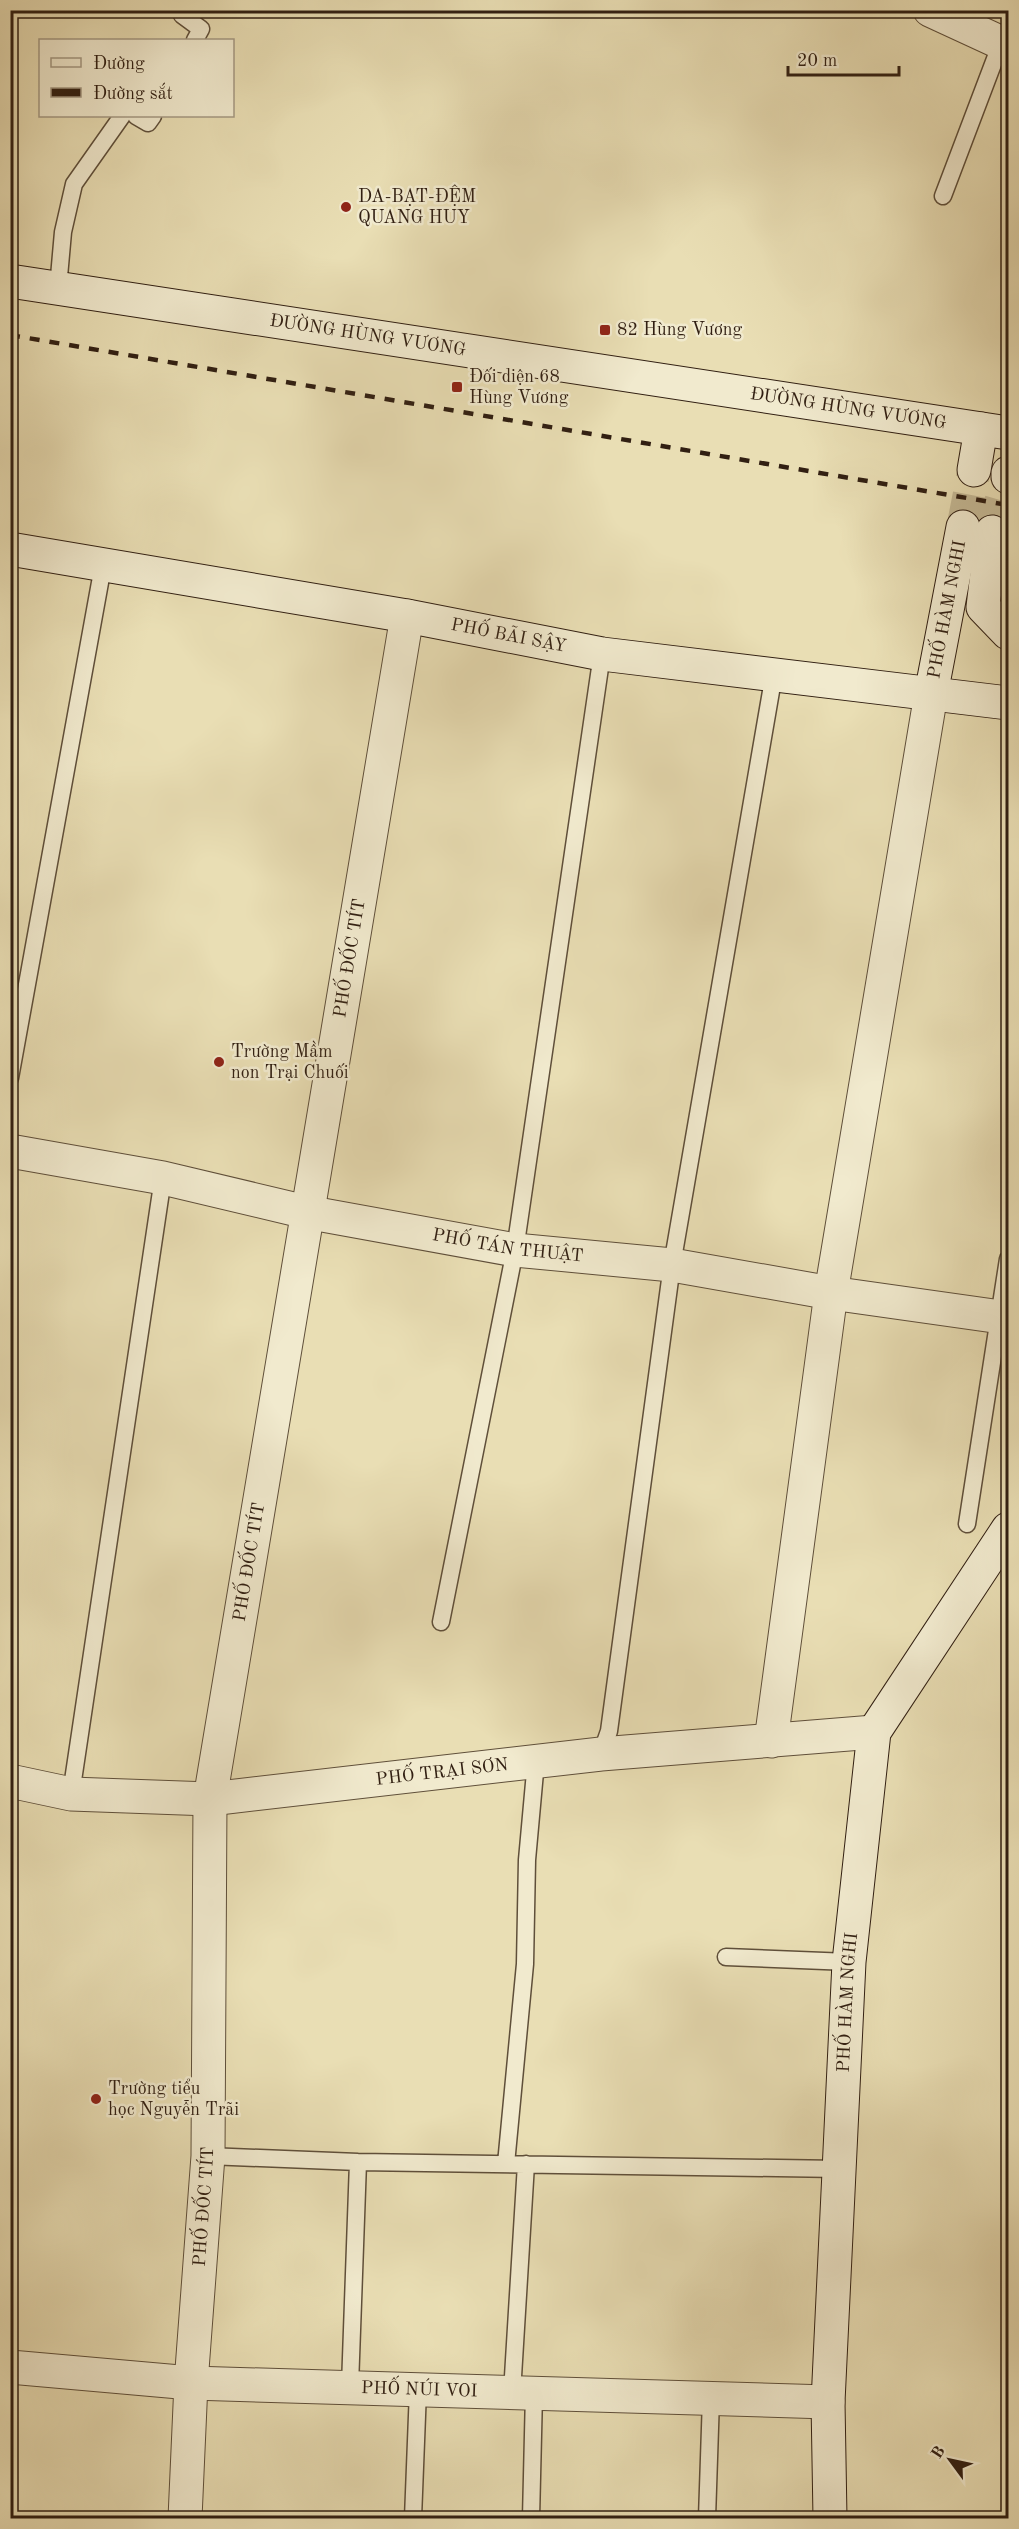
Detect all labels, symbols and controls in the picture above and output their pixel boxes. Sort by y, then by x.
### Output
legend [39,39,234,117]
scale bar [788,39,899,77]
text: 20 m [797,52,837,70]
text: Đường [93,55,145,73]
text: Đường sắt [93,82,173,103]
place label: DA-BẠT-ĐỆM QUANG HUY [358,184,476,227]
marker: DA-BẠT-ĐỆM QUANG HUY [339,200,353,214]
street label: ĐƯỜNG HÙNG VƯƠNG [269,311,467,359]
place label: 82 Hùng Vương [617,321,743,339]
marker: 82 Hùng Vương [598,323,612,337]
place label: Đối diện 68 Hùng Vương [469,367,569,407]
marker: Đối diện 68 Hùng Vương [450,380,464,394]
street label: ĐƯỜNG HÙNG VƯƠNG [749,384,948,433]
street label: PHỐ HÀM NGHI [924,539,969,680]
street label: PHỐ BÃI SẬY [449,615,568,656]
street label: PHỐ ĐỐC TÍT [330,897,369,1019]
place label: Trường Mầm non Trại Chuối [231,1040,349,1082]
marker: Trường Mầm non Trại Chuối [212,1055,226,1069]
street label: PHỐ TÁN THUẬT [431,1225,584,1265]
street label: PHỐ ĐỐC TÍT [229,1501,268,1623]
street label: PHỐ TRẠI SƠN [375,1755,509,1789]
street label: PHỐ HÀM NGHI [830,1932,861,2073]
place label: Trường tiểu học Nguyễn Trãi [108,2078,239,2119]
marker: Trường tiểu học Nguyễn Trãi [89,2092,103,2106]
street label: PHỐ ĐỐC TÍT [187,2146,217,2267]
street label: PHỐ NÚI VOI [361,2374,478,2401]
north arrow [920,2430,980,2490]
text: B [929,2444,949,2462]

